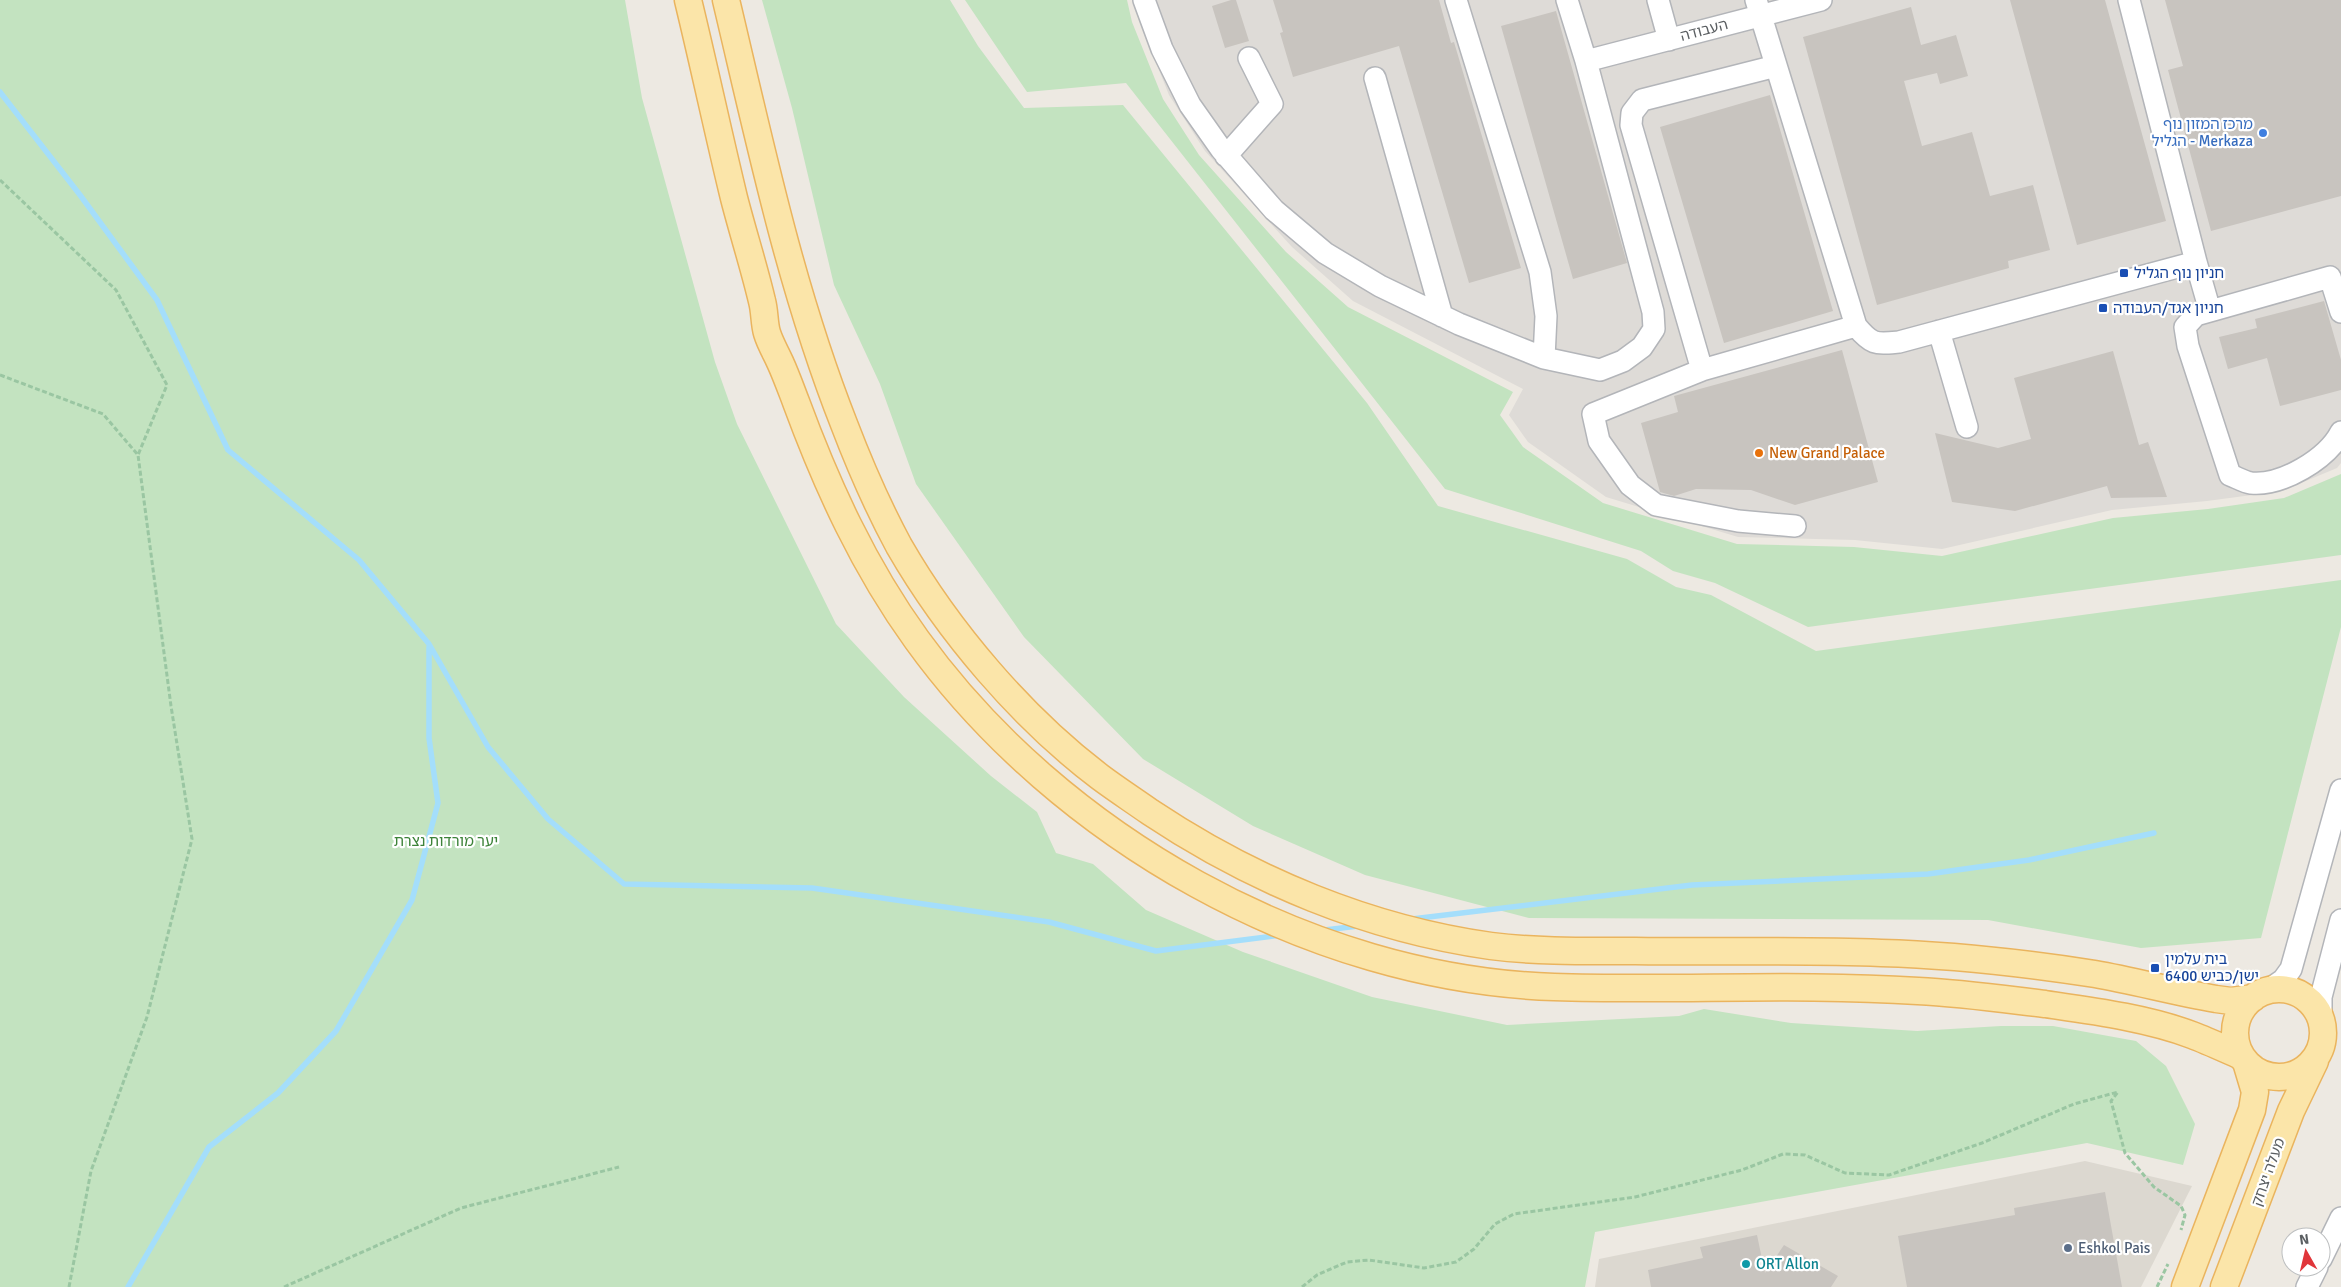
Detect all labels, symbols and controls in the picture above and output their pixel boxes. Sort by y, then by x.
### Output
street label: העבודה [1678,15,1730,45]
place label: מרכז המזון נוף הגליל - Merkaza [2152,115,2253,150]
marker: מרכז המזון נוף הגליל - Merkaza [2257,127,2269,139]
place label: חניון נוף הגליל [2134,264,2224,282]
marker: חניון נוף הגליל [2118,267,2130,279]
place label: חניון אגד/העבודה [2113,299,2224,317]
marker: חניון אגד/העבודה [2097,302,2109,314]
place label: New Grand Palace [1769,444,1885,462]
marker: New Grand Palace [1753,447,1765,459]
park label: יער מורדות נצרת [394,832,498,850]
place label: בית עלמין ישן/כביש 6400 [2165,950,2259,985]
marker: בית עלמין ישן/כביש 6400 [2149,962,2161,974]
street label: מעלה יצחק [2247,1135,2289,1209]
north arrow [2281,1227,2331,1277]
text: N [2298,1231,2310,1249]
place label: Eshkol Pais [2078,1239,2151,1257]
marker: Eshkol Pais [2062,1242,2074,1254]
place label: ORT Allon [1756,1255,1819,1273]
marker: ORT Allon [1740,1258,1752,1270]

